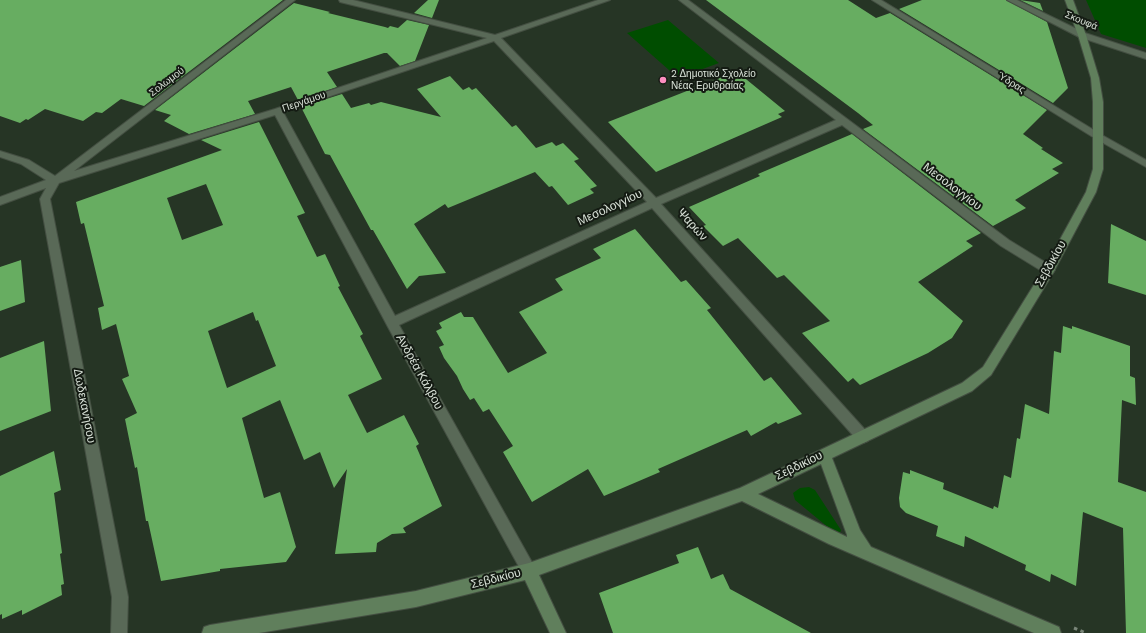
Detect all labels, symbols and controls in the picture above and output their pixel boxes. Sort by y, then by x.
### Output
street label: Σκουφά [1063,9,1099,33]
street label: Σολωμού [147,65,187,99]
place label: 2 Δημοτικό Σχολείο Νέας Ερυθραίας [671,68,756,92]
street label: Ύδρας [995,70,1027,96]
marker: 2 Δημοτικό Σχολείο Νέας Ερυθραίας [658,75,668,85]
street label: Περγάμου [281,89,327,115]
street label: Μεσολογγίου [920,160,984,214]
street label: Μεσολογγίου [575,187,645,229]
street label: Ψαρών [674,206,710,244]
street label: Σεβδικίου [1032,238,1070,290]
street label: Ανδρέα Κάλβου [392,332,446,412]
street label: Δωδεκανήσου [70,368,98,444]
street label: Σεβδικίου [773,448,825,484]
street label: Σεβδικίου [470,566,522,592]

